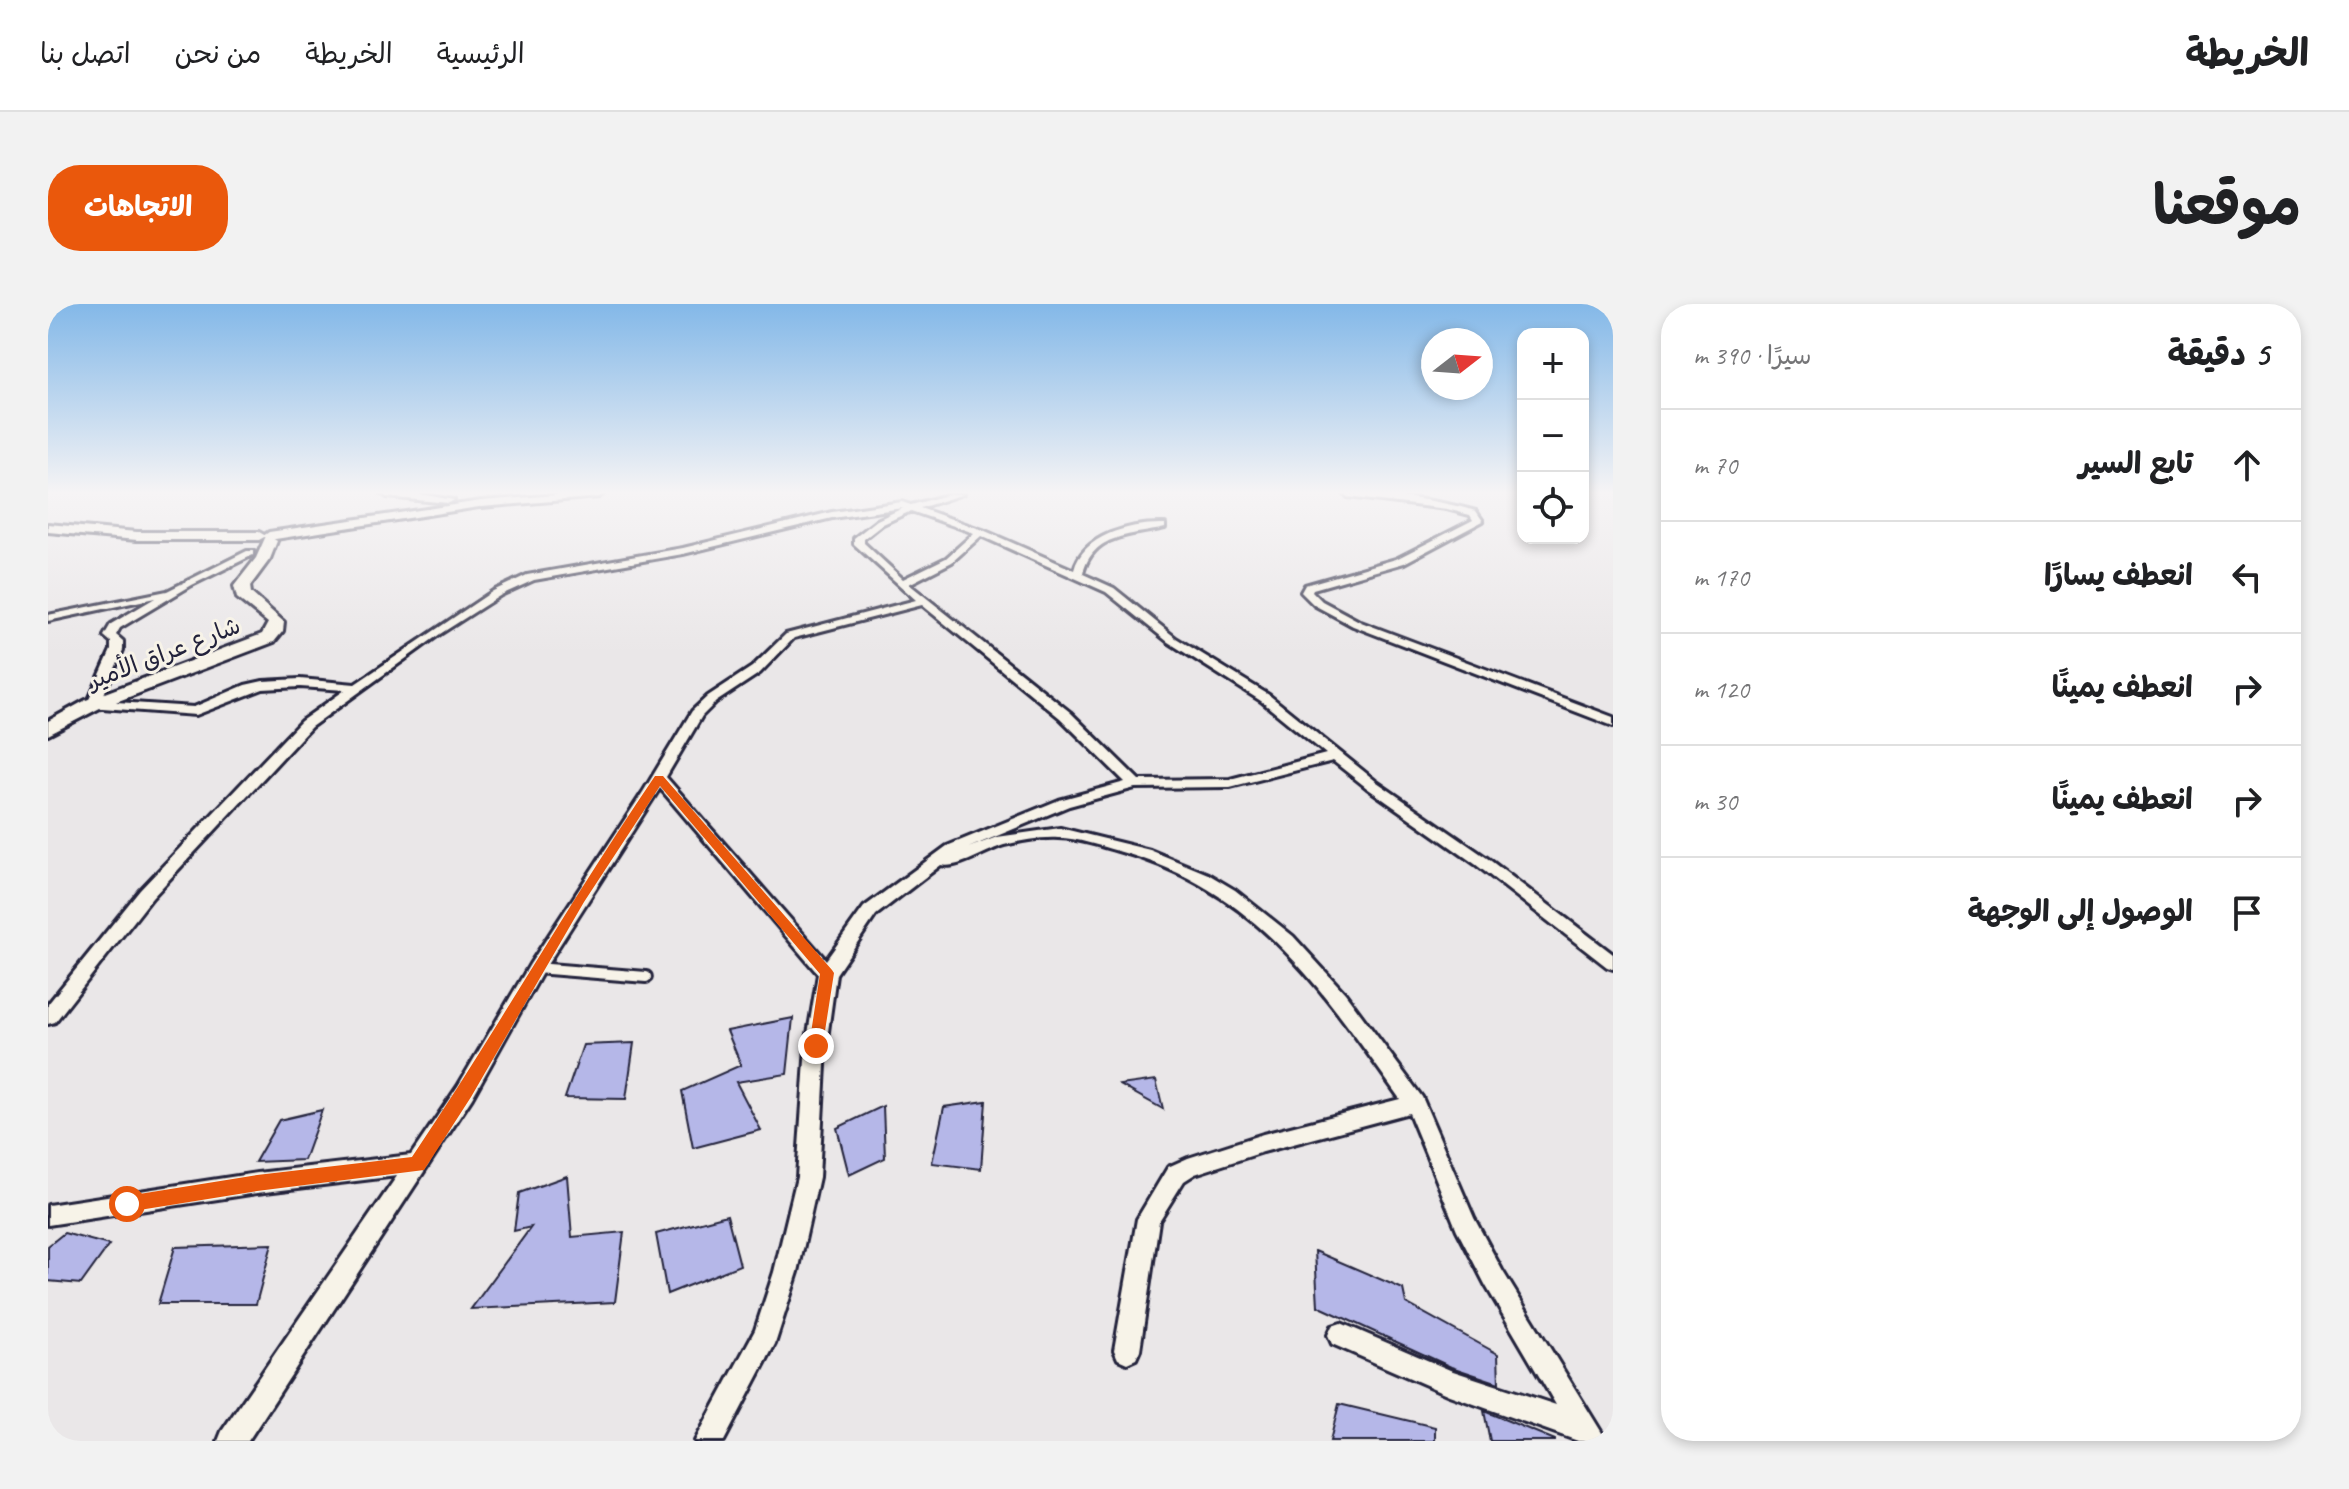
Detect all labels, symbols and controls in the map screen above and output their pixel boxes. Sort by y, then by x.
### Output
text: الخريطة [2185,30,2309,77]
text: اتصل بنا [40,36,131,71]
text: من نحن [175,36,261,71]
text: الخريطة [305,36,393,71]
text: الرئيسية [437,36,525,71]
button: الاتجاهات [48,165,228,251]
text: موقعنا [2153,170,2301,241]
north arrow [1421,328,1493,400]
map controls [1517,328,1589,544]
button: + [1517,328,1589,400]
text: 5 دقيقة [2168,332,2269,375]
text: سيرًا · 390 m [1693,339,1812,372]
button: − [1517,400,1589,472]
icon: ahead [2225,443,2269,487]
text: تابع السير [2079,444,2193,482]
text: 70 m [1693,449,1737,482]
button: locate [1517,472,1589,544]
icon: left [2225,555,2269,599]
text: انعطف يسارًا [2044,556,2193,594]
text: 170 m [1693,561,1749,594]
street label: شارع عراق الأمير [81,608,245,698]
icon: right [2225,667,2269,711]
text: انعطف يمينًا [2052,668,2193,706]
text: 120 m [1693,673,1749,706]
icon: right [2225,779,2269,823]
text: انعطف يمينًا [2052,780,2193,818]
text: 30 m [1693,785,1737,818]
icon: arrive [2225,891,2269,935]
text: الوصول إلى الوجهة [1968,892,2193,930]
route end [798,1028,834,1064]
route start [109,1186,145,1222]

